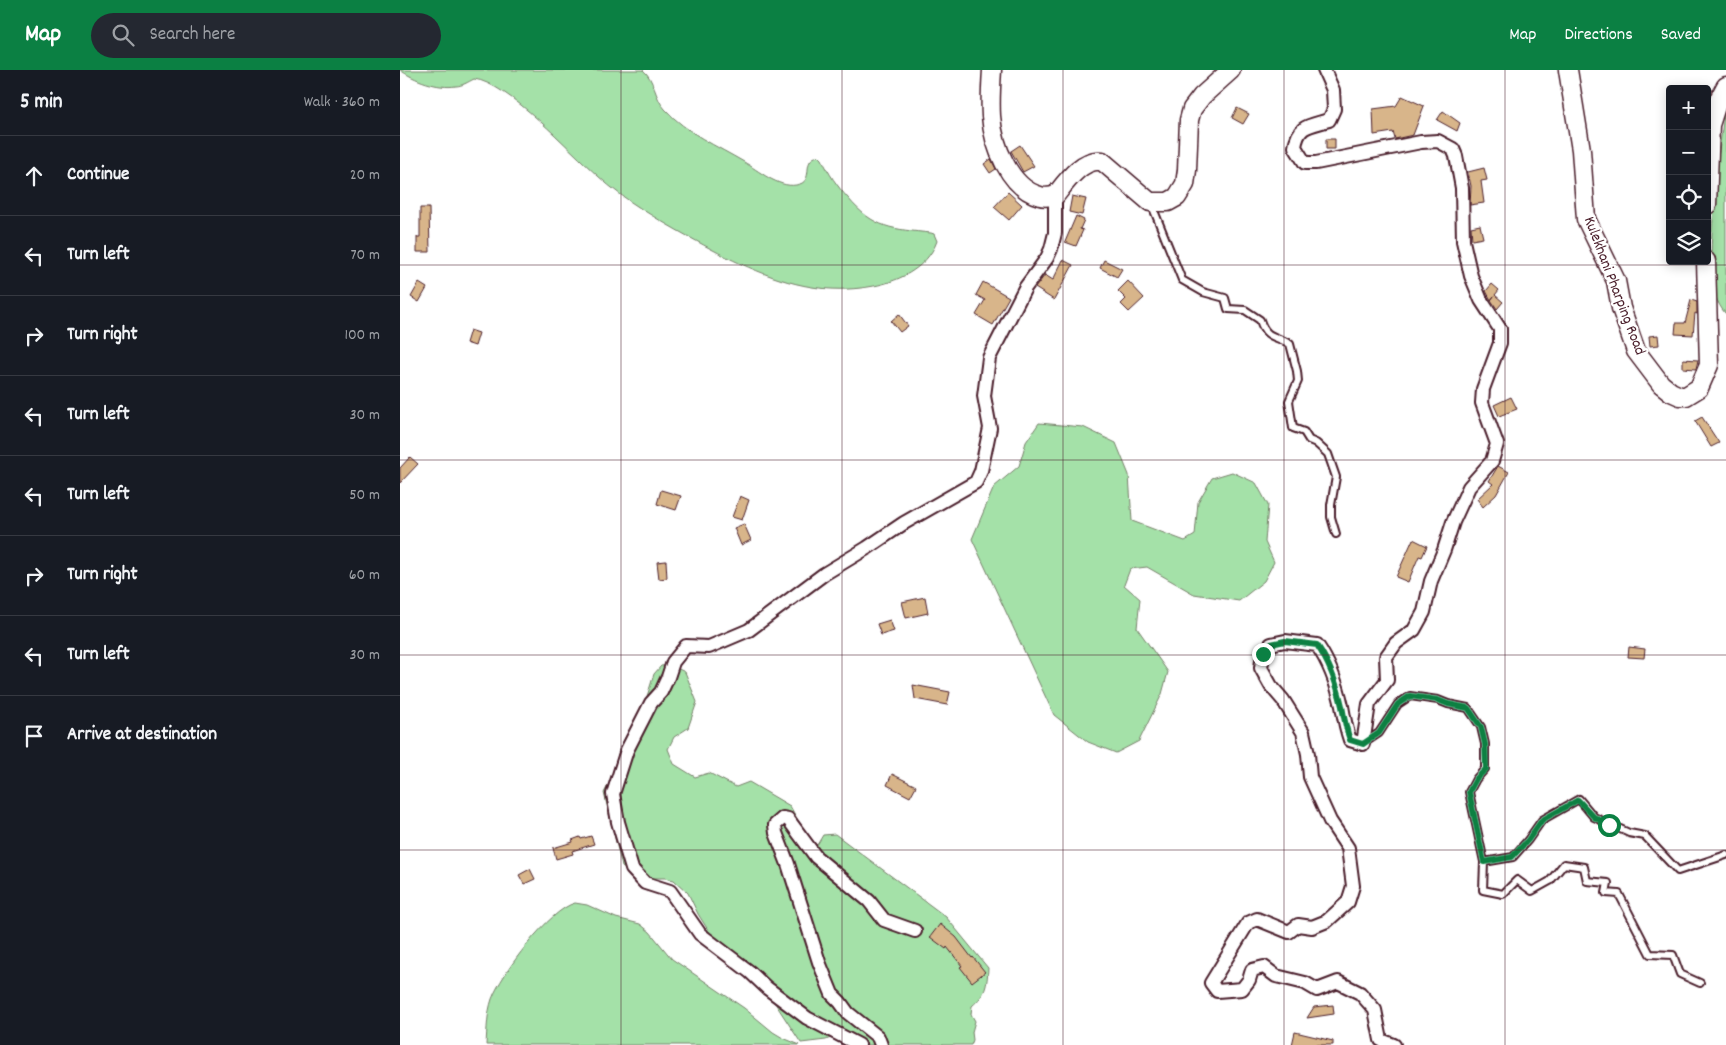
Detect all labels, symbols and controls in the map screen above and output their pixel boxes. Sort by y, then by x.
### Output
search box [91,13,441,58]
text: Map [25,18,61,52]
icon: search [109,21,137,49]
text: Search here [149,22,235,49]
text: Map [1509,23,1536,48]
text: Directions [1564,23,1633,48]
text: Saved [1661,23,1701,48]
map controls [1666,85,1711,265]
button: + [1666,85,1711,130]
text: 5 min [20,88,63,118]
text: Walk · 360 m [304,91,380,114]
button: − [1666,130,1711,175]
icon: ahead [20,162,48,190]
text: Continue [67,162,129,189]
text: 20 m [350,164,380,187]
button: locate [1666,175,1711,220]
street label: Kulekhani Pharping Road [1577,213,1651,359]
button: layers [1666,220,1711,265]
icon: left [20,242,48,270]
text: Turn left [67,242,130,269]
text: 70 m [350,244,380,267]
icon: right [20,322,48,350]
text: Turn right [67,322,138,349]
text: 100 m [344,324,380,347]
icon: left [20,402,48,430]
text: Turn left [67,402,130,429]
text: 30 m [350,404,380,427]
icon: left [20,482,48,510]
text: Turn left [67,482,130,509]
text: 50 m [349,484,380,507]
icon: right [20,562,48,590]
text: Turn right [67,562,138,589]
text: 60 m [349,564,380,587]
icon: left [20,642,48,670]
text: Turn left [67,642,130,669]
route end [1252,643,1275,666]
text: 30 m [350,644,380,667]
icon: arrive [20,722,48,750]
text: Arrive at destination [67,722,217,749]
route start [1598,814,1621,837]

